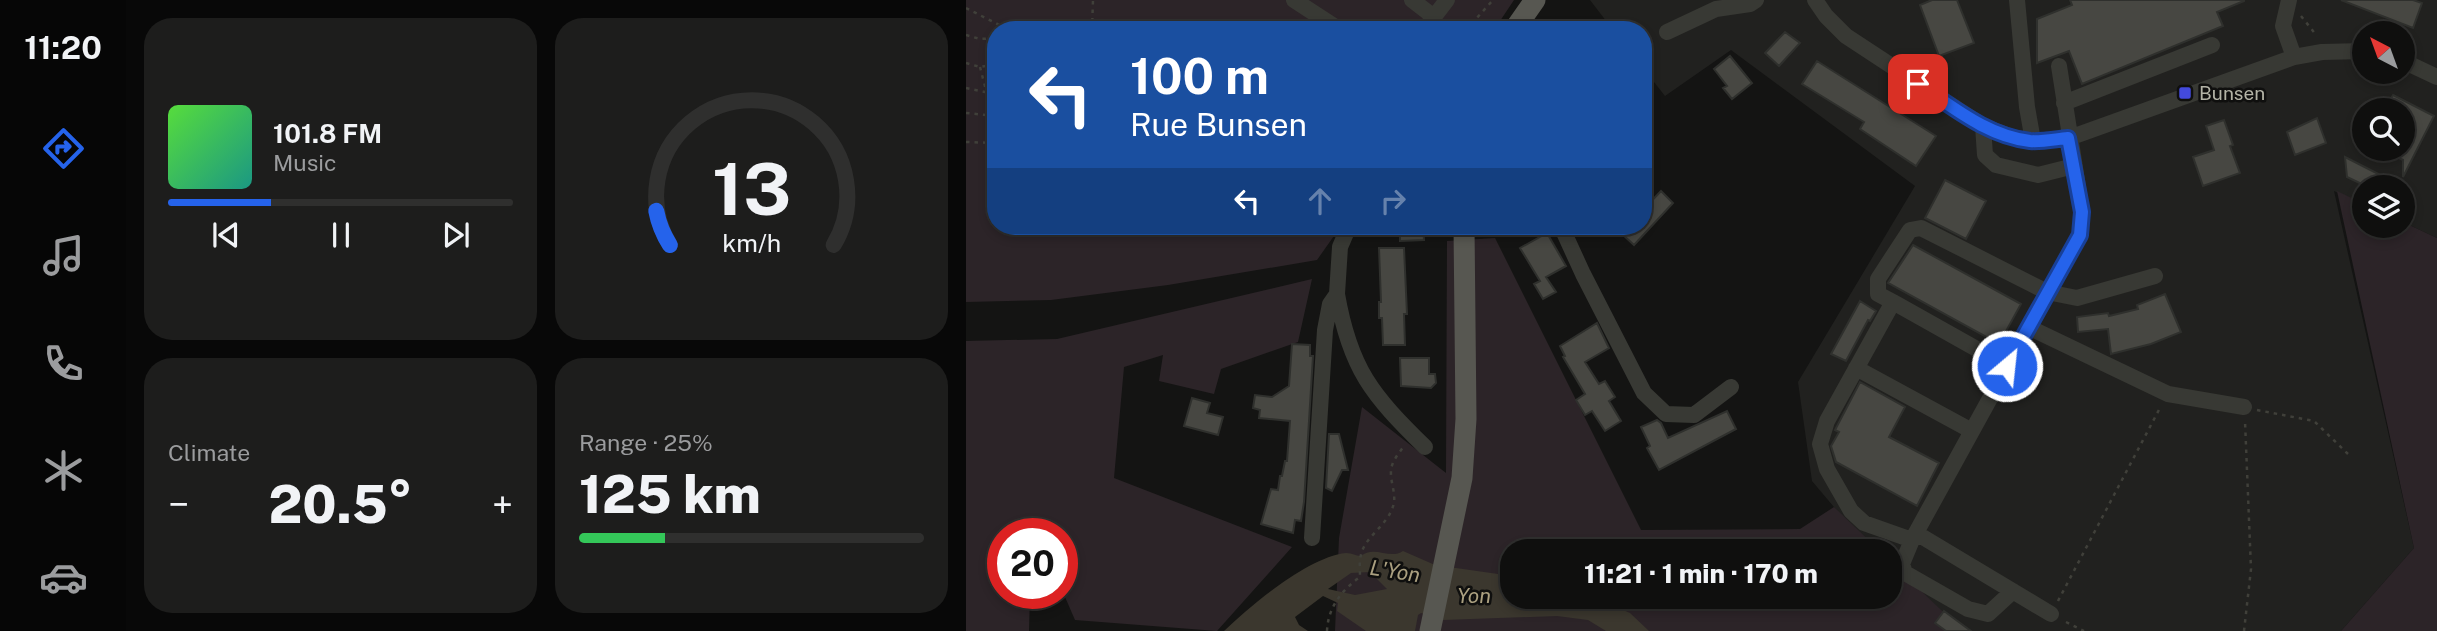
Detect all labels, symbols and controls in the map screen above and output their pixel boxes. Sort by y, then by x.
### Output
north arrow [2352,21,2415,84]
map controls [2352,21,2415,238]
text: 11:20 [24,29,102,66]
text: 100 m [1130,47,1269,105]
icon: left [1015,49,1106,140]
pin [1888,54,1948,114]
icon: arrive [1899,65,1937,103]
place label: Bunsen [2199,82,2265,104]
marker: Bunsen [2177,85,2193,101]
button: search [2352,98,2415,161]
text: Rue Bunsen [1130,106,1307,143]
text: 101.8 FM [273,118,382,149]
icon: directions [39,124,88,173]
text: 13 [712,147,791,232]
text: Music [273,149,337,176]
button: layers [2352,175,2415,238]
icon: left [1228,182,1266,220]
icon: ahead [1301,182,1339,220]
icon: right [1374,182,1412,220]
icon: previous [207,216,245,254]
icon: pause [322,216,360,254]
icon: next [437,216,475,254]
text: km/h [722,228,781,258]
icon: music [39,231,88,280]
position arrow [1970,329,2044,403]
icon: phone [39,339,88,388]
text: Range · 25% [579,429,713,456]
text: Climate [168,439,250,466]
icon: climate [39,446,88,495]
text: 125 km [579,464,761,525]
text: 20.5° [268,474,413,535]
text: − [168,482,189,527]
text: + [492,482,513,527]
speed limit sign: 20 [987,518,1078,609]
icon: car [39,553,88,602]
water label: L'Yon [1368,555,1422,587]
text: 11:21 · 1 min · 170 m [1584,558,1818,589]
water label: Yon [1457,583,1491,608]

